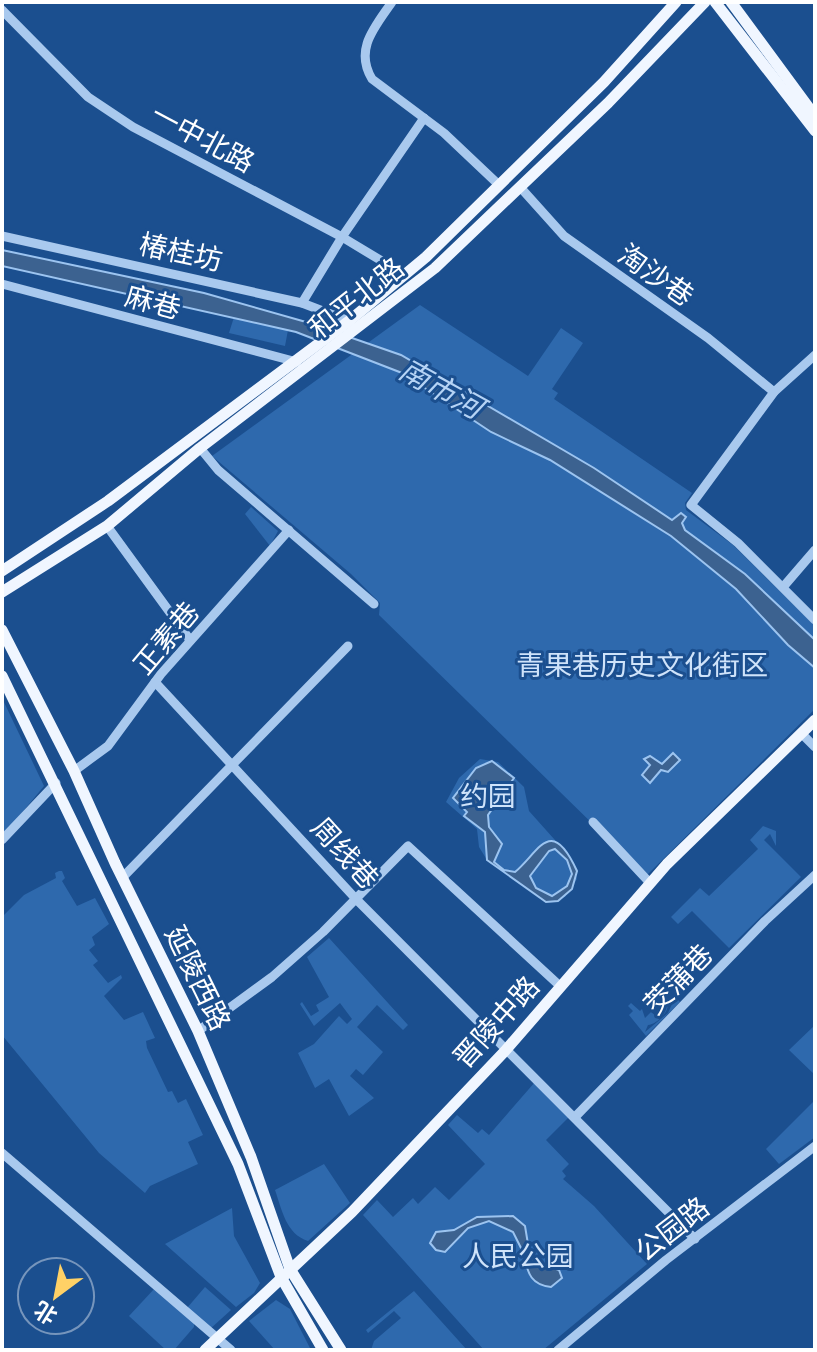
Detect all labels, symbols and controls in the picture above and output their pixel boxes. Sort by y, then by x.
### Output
street label: 一中北路 [145,98,259,180]
street label: 椿桂坊 [136,229,225,278]
street label: 淘沙巷 [611,239,699,314]
street label: 和平北路 [303,252,411,347]
street label: 麻巷 [121,280,184,327]
water label: 南市河 [392,352,493,430]
street label: 正素巷 [128,596,207,682]
park label: 青果巷历史文化街区 [516,650,768,683]
park label: 约园 [460,781,516,814]
street label: 周线巷 [304,812,384,896]
street label: 延陵西路 [157,921,236,1036]
street label: 茭蒲巷 [638,938,720,1022]
street label: 晋陵中路 [447,970,547,1076]
street label: 公园路 [630,1191,716,1269]
park label: 人民公园 [462,1241,574,1274]
north arrow [16,1256,96,1336]
text: 北 [30,1294,63,1329]

